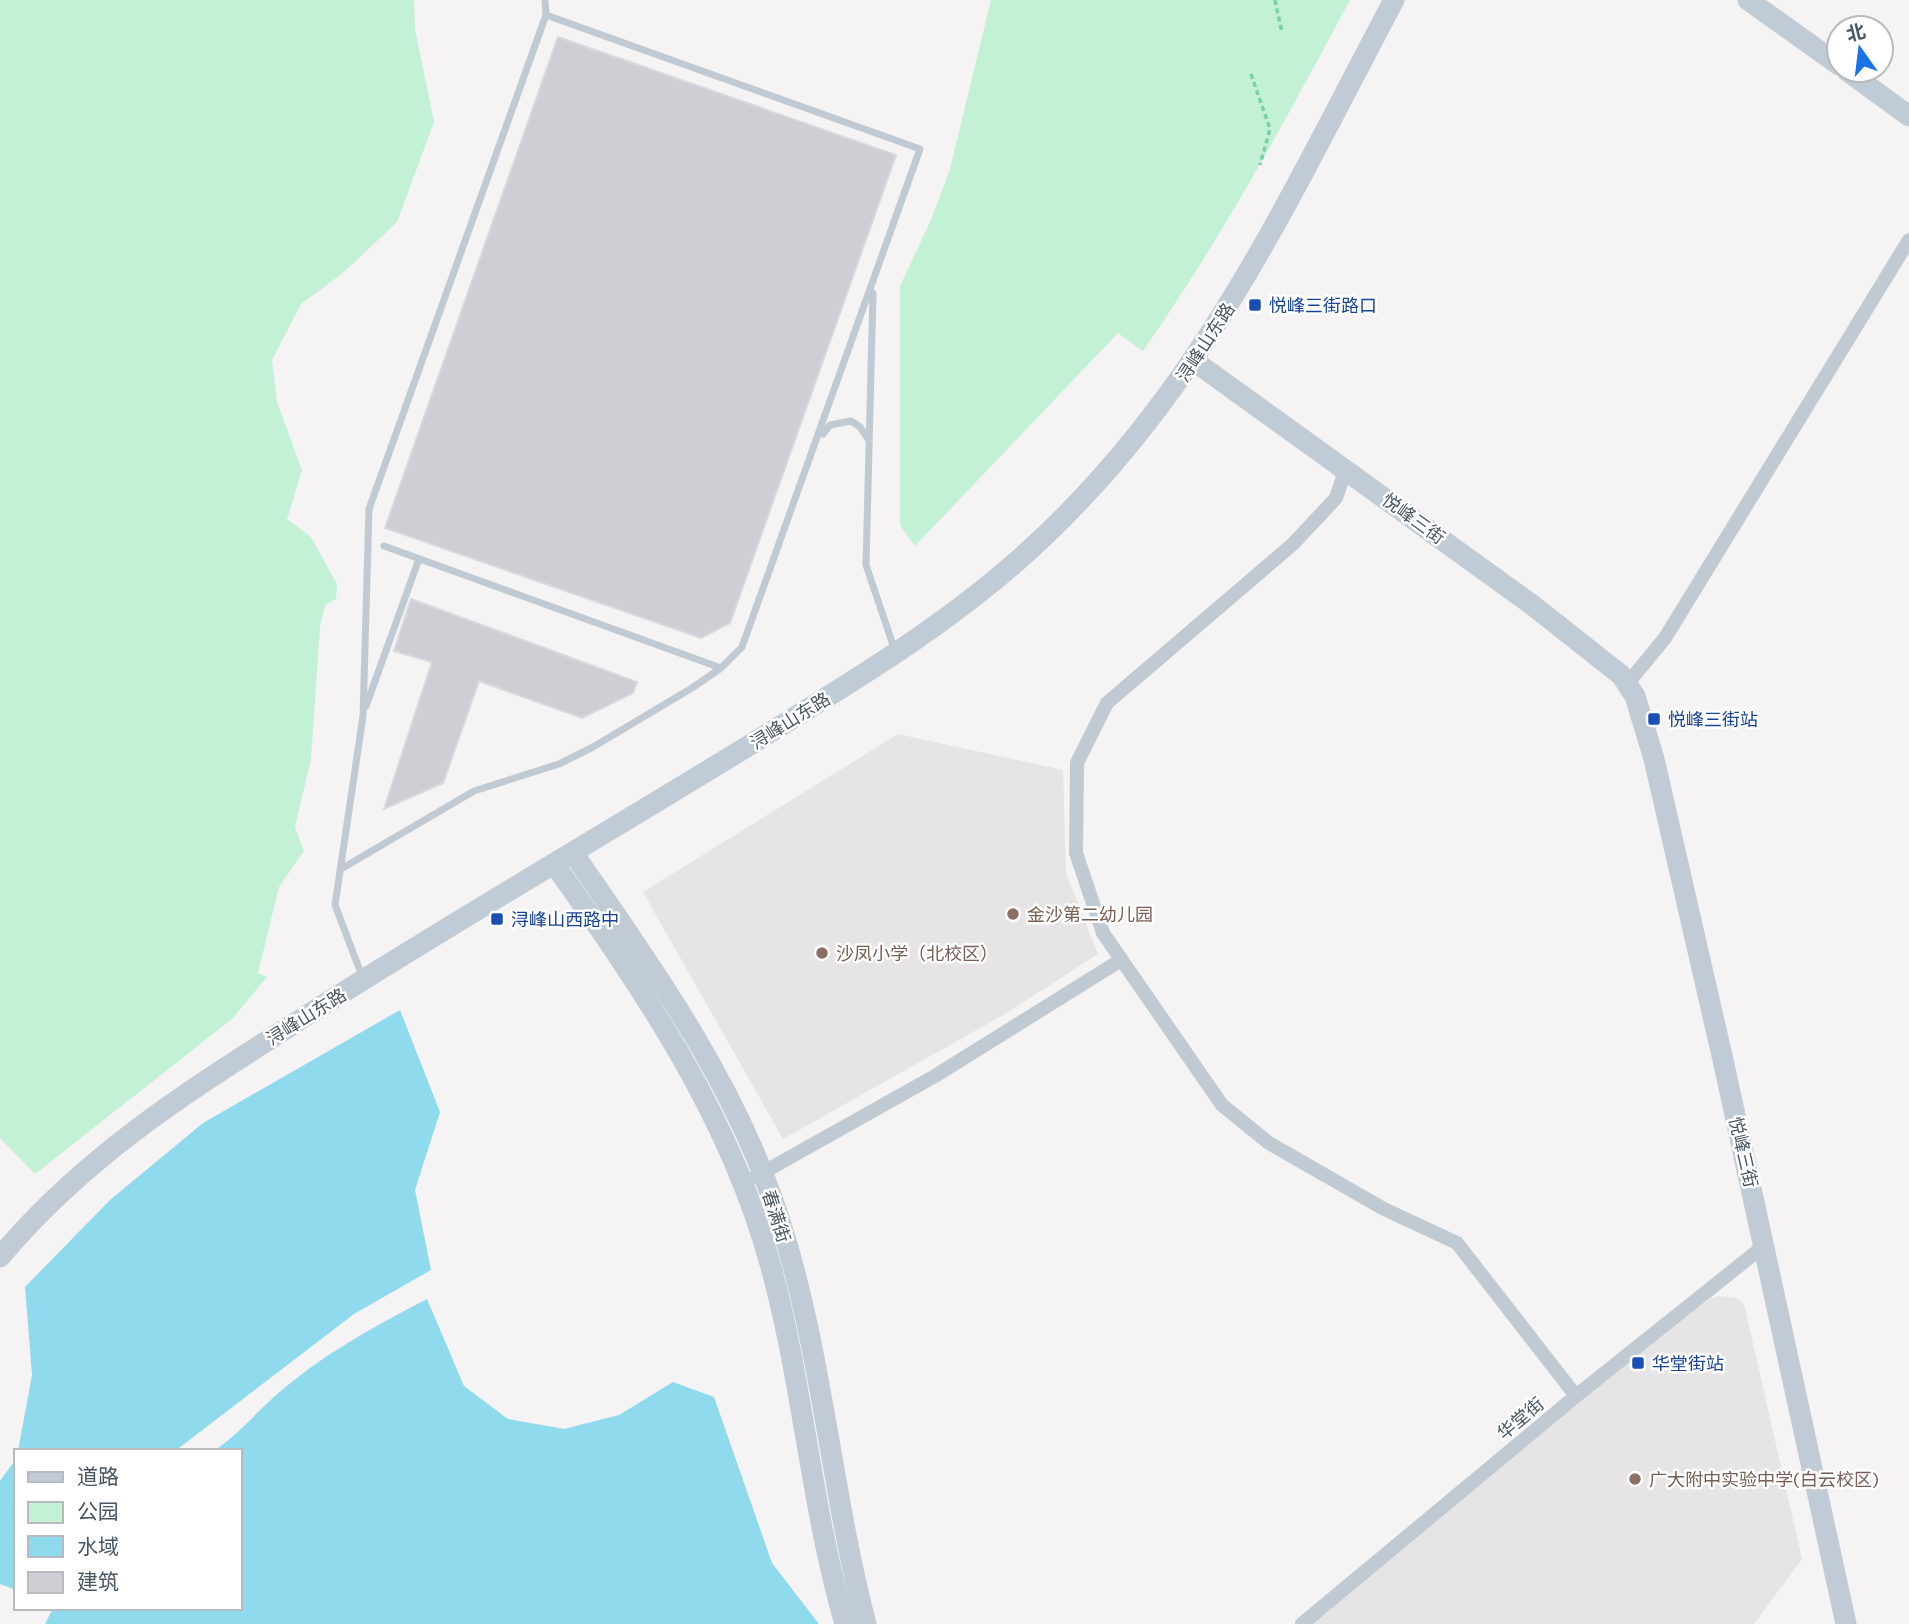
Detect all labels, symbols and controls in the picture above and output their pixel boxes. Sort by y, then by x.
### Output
north arrow [1825,14,1895,84]
text: 北 [1844,19,1868,45]
place label: 悦峰三街路口 [1269,294,1377,316]
marker: 悦峰三街路口 [1247,297,1263,313]
street label: 浔峰山东路 [1171,298,1239,386]
street label: 悦峰三街 [1378,488,1450,548]
street label: 浔峰山东路 [746,687,834,753]
place label: 悦峰三街站 [1668,708,1758,730]
marker: 悦峰三街站 [1646,711,1662,727]
place label: 金沙第二幼儿园 [1027,903,1153,925]
marker: 金沙第二幼儿园 [1005,906,1021,922]
place label: 浔峰山西路中 [511,908,619,930]
marker: 浔峰山西路中 [489,911,505,927]
place label: 沙凤小学（北校区） [836,942,998,964]
marker: 沙凤小学（北校区） [814,945,830,961]
street label: 浔峰山东路 [262,983,350,1049]
street label: 悦峰三街 [1725,1114,1763,1190]
street label: 春满街 [758,1187,796,1245]
place label: 华堂街站 [1652,1352,1724,1374]
marker: 华堂街站 [1630,1355,1646,1371]
street label: 华堂街 [1492,1392,1548,1444]
legend [14,1449,242,1610]
text: 道路 [77,1463,119,1488]
place label: 广大附中实验中学(白云校区) [1649,1468,1879,1490]
marker: 广大附中实验中学(白云校区) [1627,1471,1643,1487]
text: 公园 [77,1498,119,1523]
text: 水域 [77,1533,119,1558]
text: 建筑 [77,1568,119,1593]

